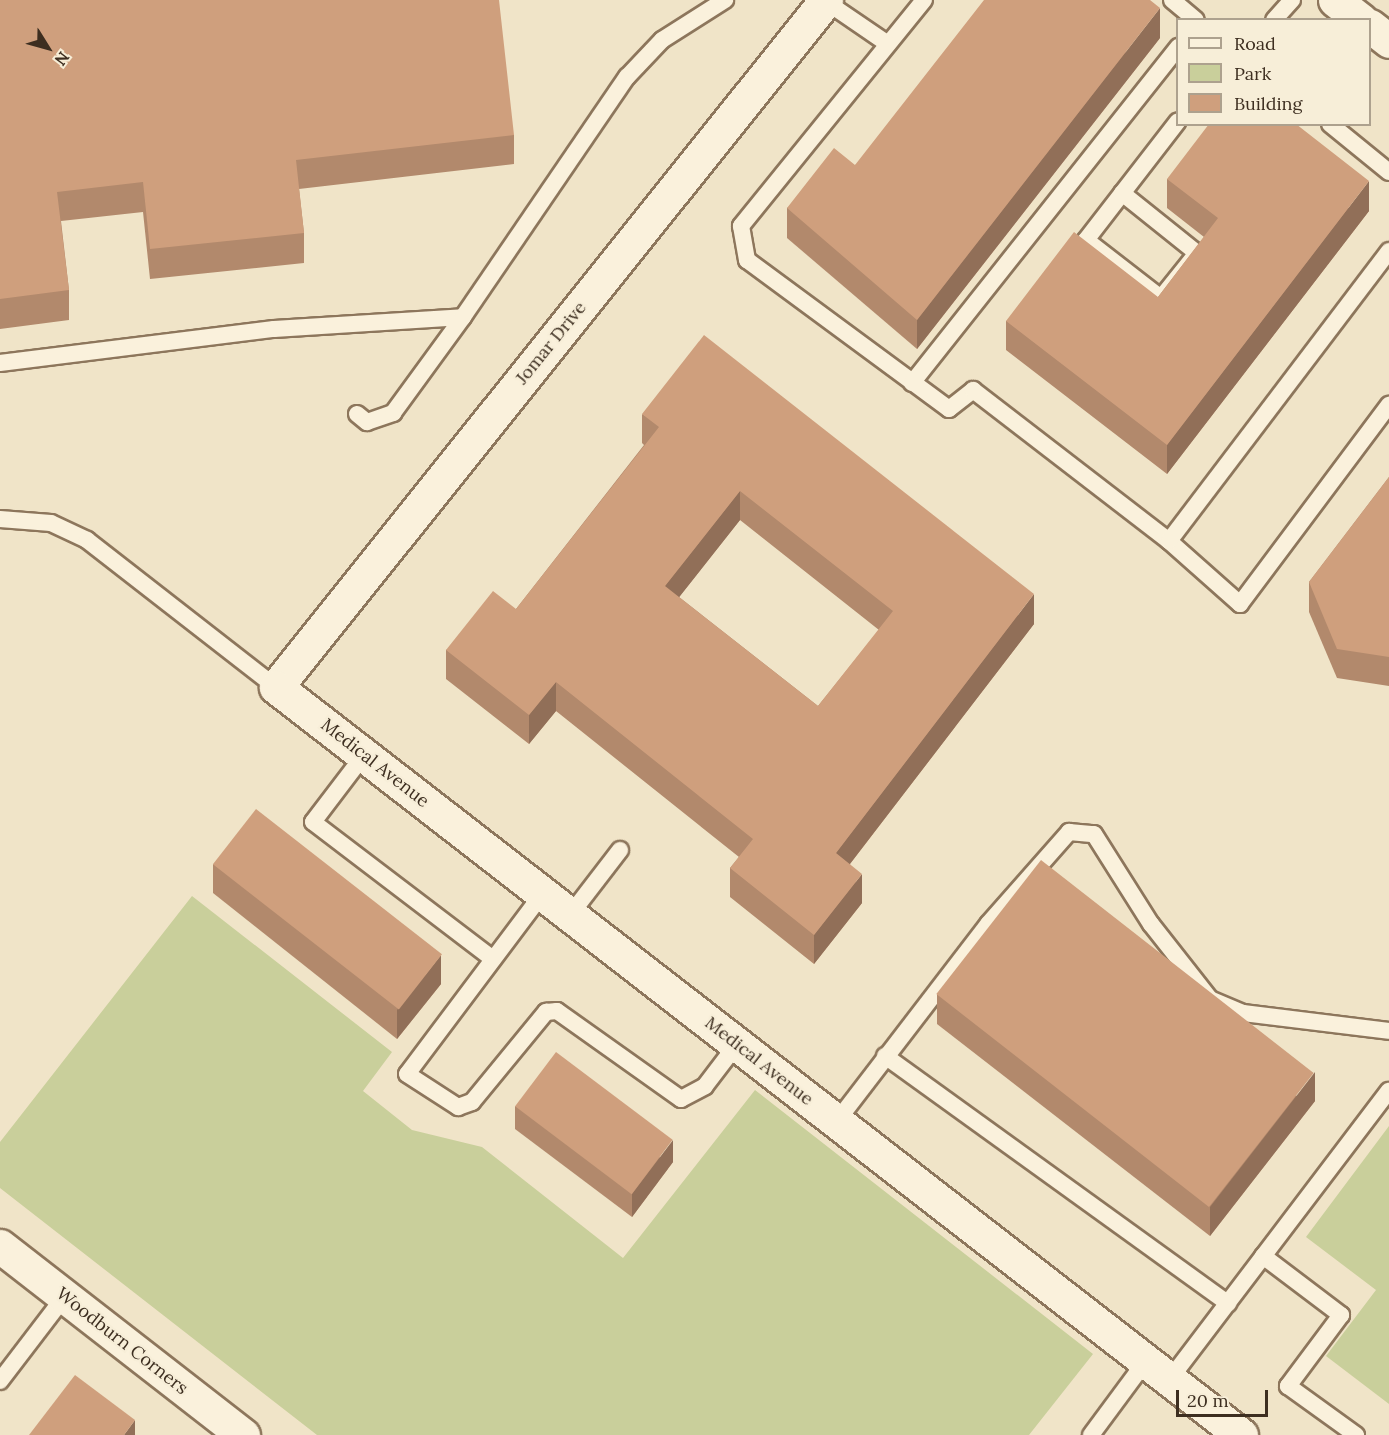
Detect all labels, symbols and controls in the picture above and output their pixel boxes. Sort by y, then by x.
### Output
north arrow [18,18,78,78]
legend [1176,18,1371,126]
text: Road [1234,32,1276,55]
text: N [51,48,74,70]
text: Park [1234,62,1271,85]
text: Building [1234,92,1302,115]
street label: Jomar Drive [511,297,591,389]
street label: Medical Avenue [317,714,433,812]
street label: Medical Avenue [701,1012,817,1110]
street label: Woodburn Corners [52,1283,192,1399]
scale bar [1179,1378,1270,1416]
text: 20 m [1187,1389,1229,1412]

